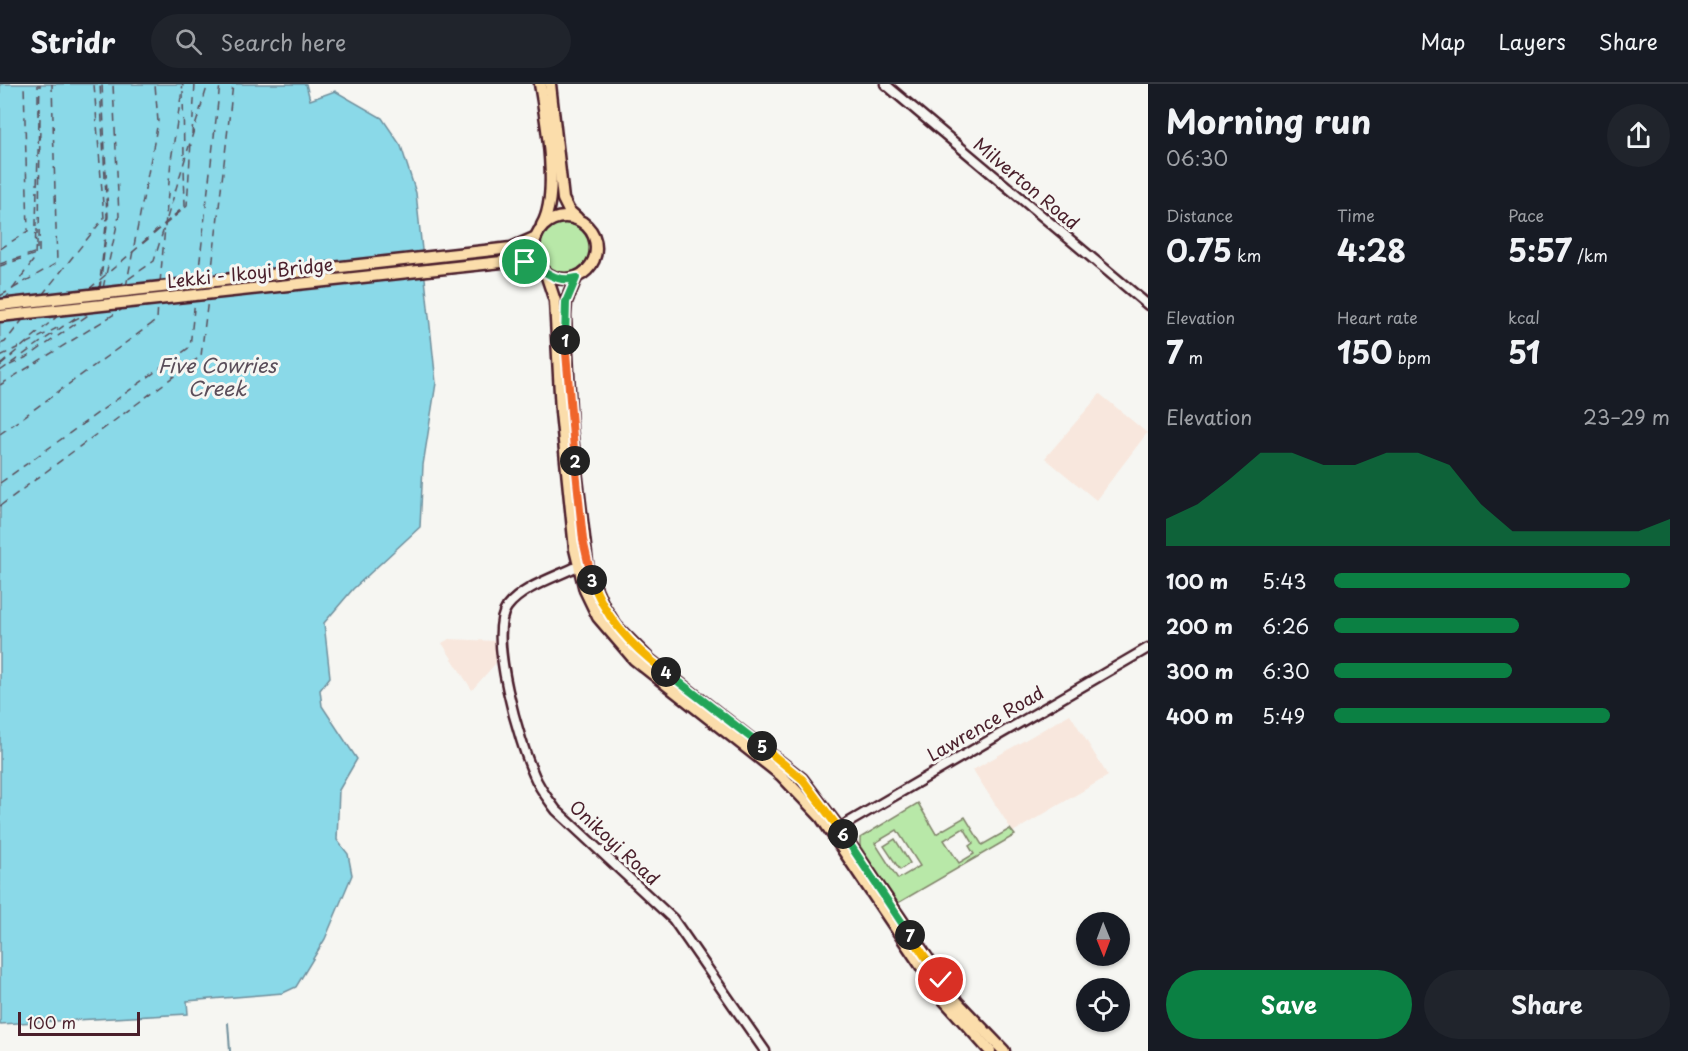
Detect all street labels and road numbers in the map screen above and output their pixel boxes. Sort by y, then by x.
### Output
street label: Milverton Road [968,131,1086,235]
street label: Lekki - Ikoyi Bridge [166,250,334,294]
street label: Lawrence Road [922,679,1048,767]
street label: Onikoyi Road [564,793,666,891]

